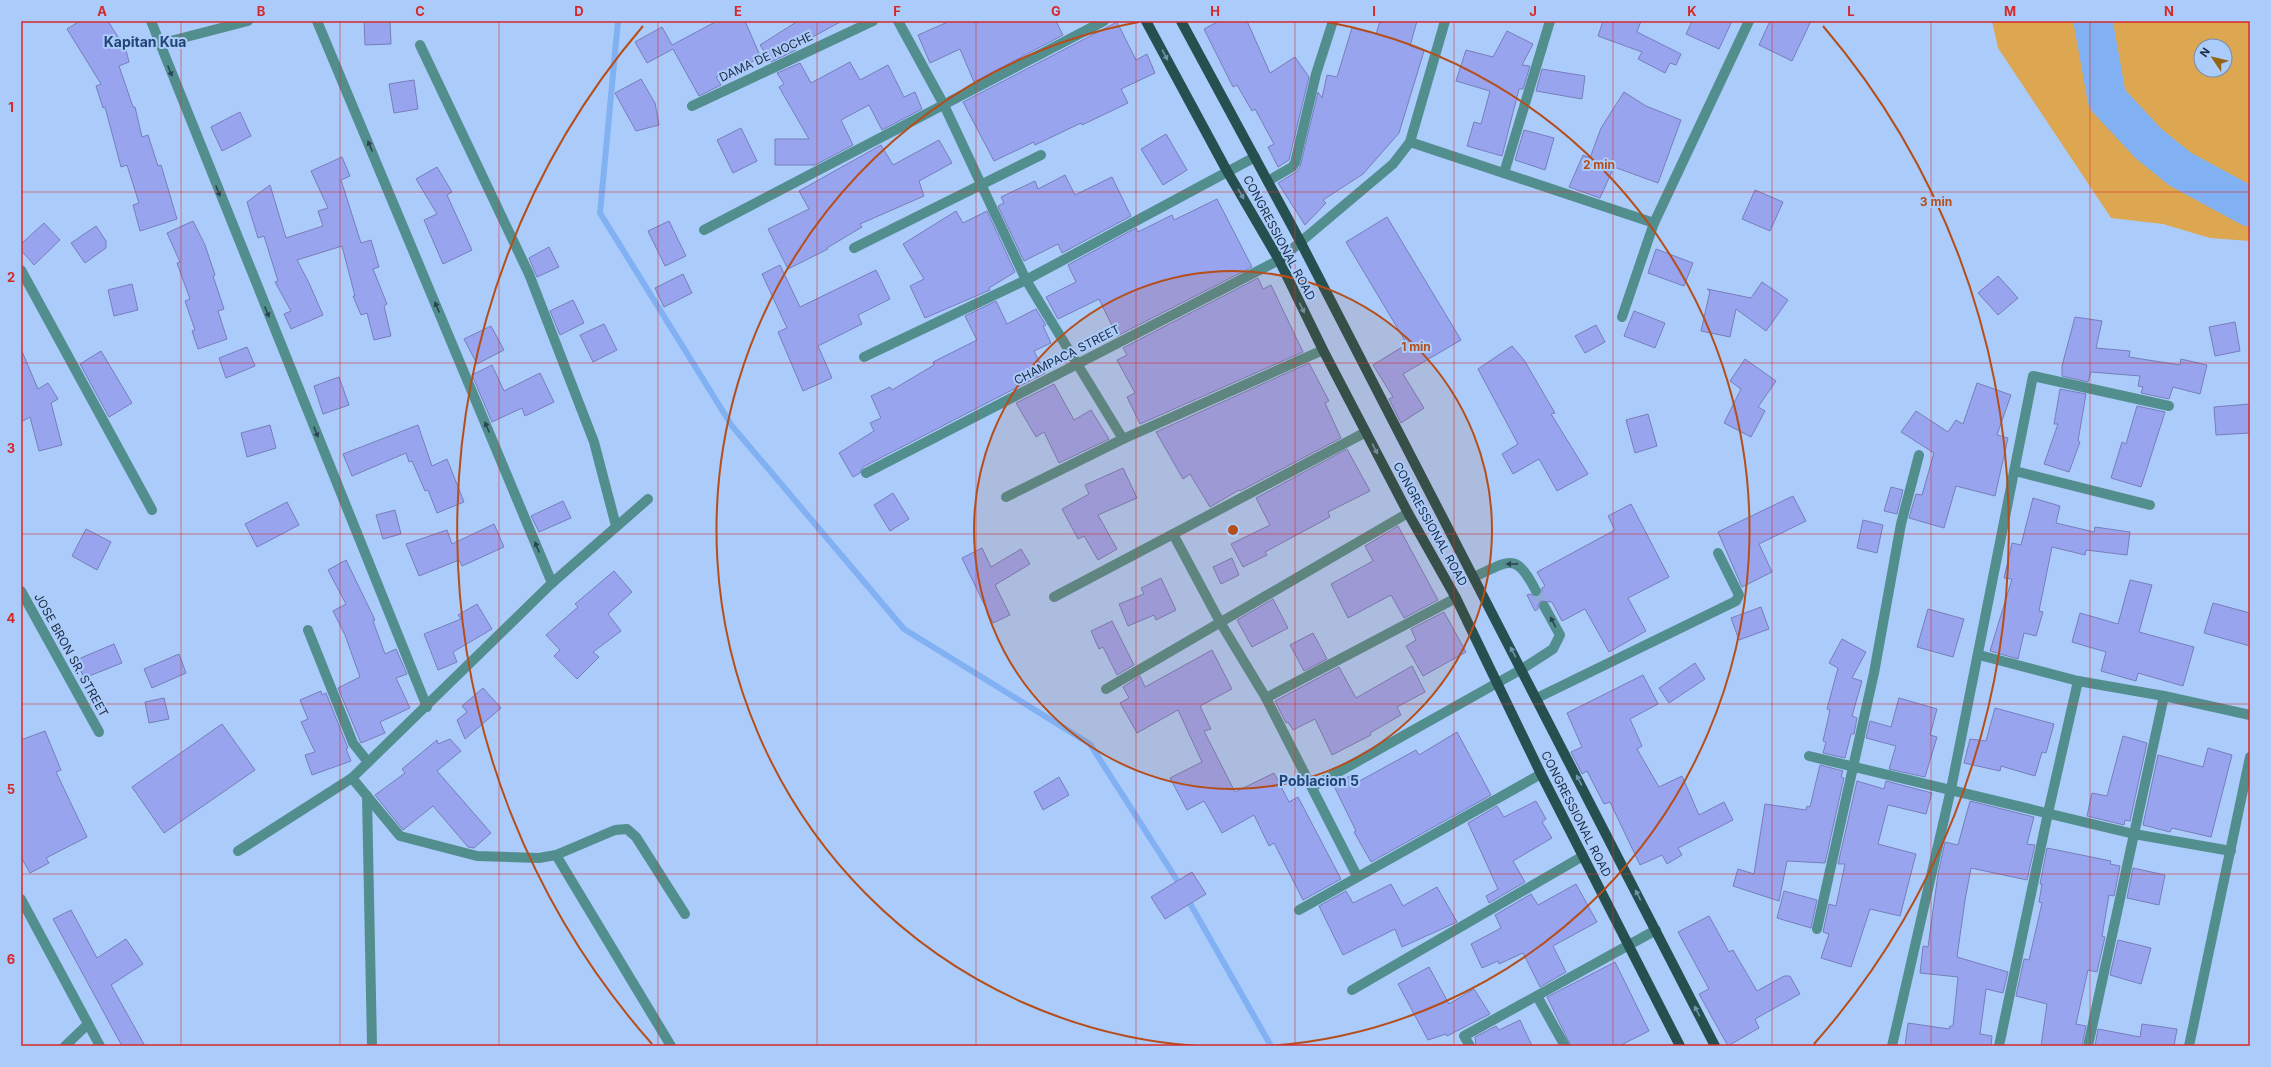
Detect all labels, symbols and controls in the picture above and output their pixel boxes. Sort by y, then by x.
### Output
text: A [97,3,107,19]
text: B [257,3,266,19]
text: C [415,3,425,19]
text: D [574,3,584,19]
text: E [734,3,742,19]
text: F [893,3,901,19]
text: G [1051,3,1061,19]
text: H [1210,3,1220,19]
text: I [1372,3,1376,19]
text: J [1529,3,1537,19]
text: K [1687,3,1697,19]
text: L [1847,3,1855,19]
text: M [2004,3,2016,19]
text: N [2164,3,2174,19]
street label: DAMA DE NOCHE [717,28,815,85]
district label: Kapitan Kua [104,33,186,50]
north arrow [2193,38,2233,78]
text: N [2197,45,2213,60]
one-way arrow [1161,49,1168,61]
one-way arrow [167,65,173,77]
text: 1 [8,99,14,115]
one-way arrow [366,140,372,152]
text: 2 min [1583,157,1615,172]
street label: CONGRESSIONAL ROAD [1240,173,1319,303]
one-way arrow [216,186,222,198]
one-way arrow [1237,188,1244,200]
text: 3 min [1920,194,1952,209]
text: 2 [7,269,15,285]
one-way arrow [434,302,440,313]
one-way arrow [1299,303,1305,314]
one-way arrow [264,306,270,317]
street label: CHAMPACA STREET [1011,321,1123,388]
text: 1 min [1401,339,1431,354]
one-way arrow [484,421,490,433]
one-way arrow [313,427,319,439]
text: 3 [7,440,15,456]
one-way arrow [1371,443,1378,454]
street label: CONGRESSIONAL ROAD [1390,459,1471,588]
centre of rings [1226,523,1240,537]
one-way arrow [534,541,540,553]
one-way arrow [1505,561,1518,567]
street label: JOSE BRON SR. STREET [31,590,112,719]
text: 4 [7,610,16,626]
one-way arrow [1549,617,1556,628]
one-way arrow [1510,646,1516,657]
street label: CONGRESSIONAL ROAD [1538,748,1615,879]
district label: Poblacion 5 [1279,772,1359,789]
one-way arrow [1576,774,1582,786]
text: 5 [7,781,15,797]
one-way arrow [1635,890,1641,901]
text: 6 [7,951,15,967]
one-way arrow [1694,1005,1700,1017]

